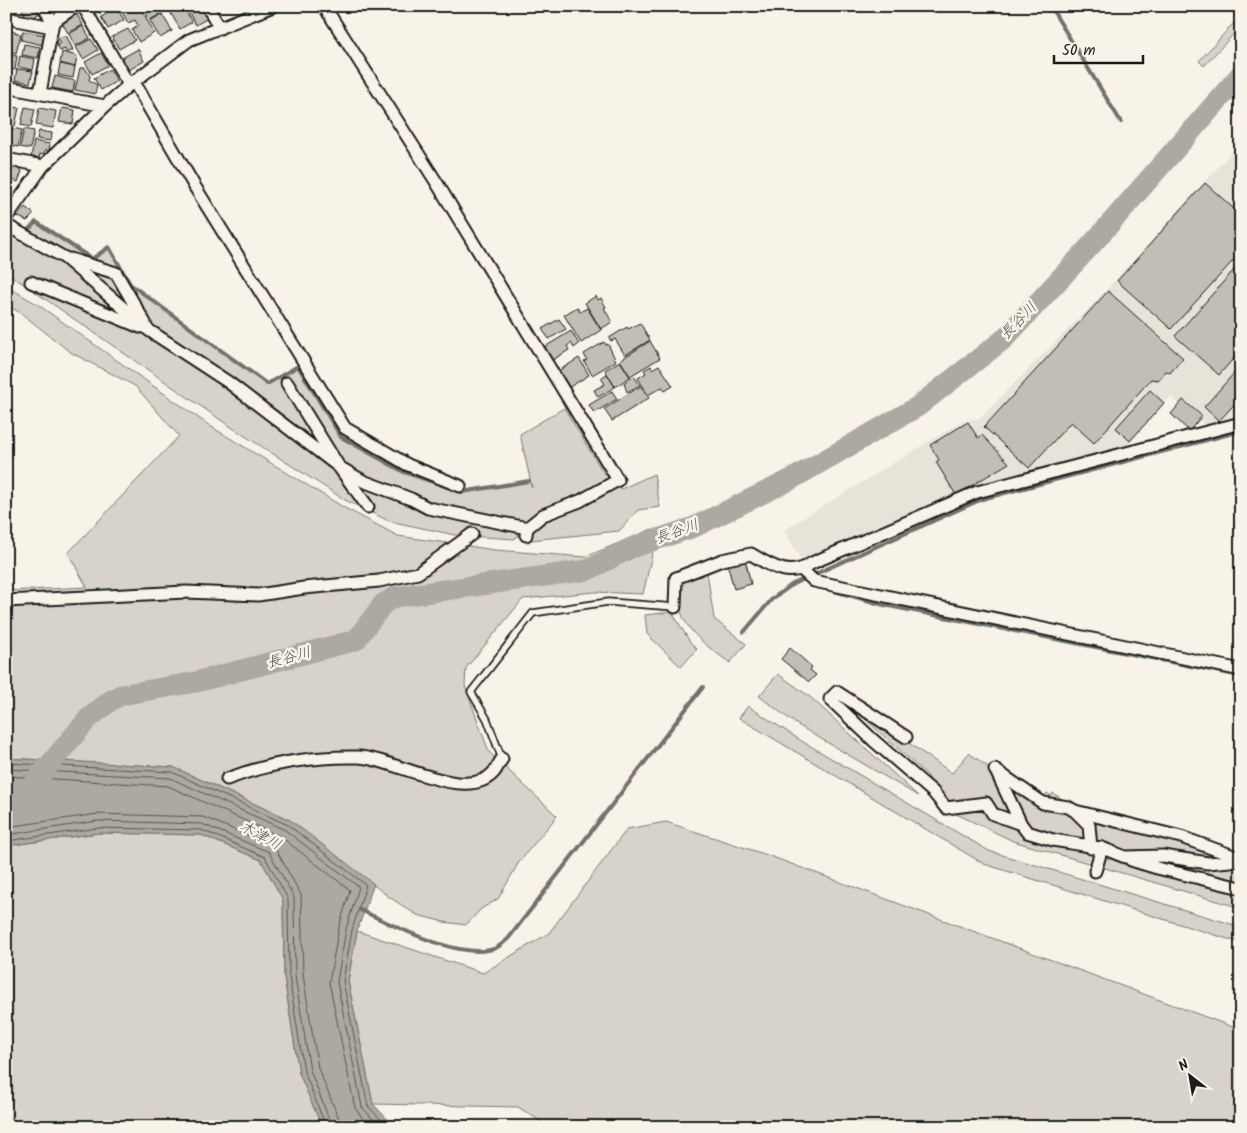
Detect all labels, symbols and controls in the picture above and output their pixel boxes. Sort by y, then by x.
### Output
scale bar [1054,32,1143,64]
text: 50 m [1062,39,1096,63]
water label: 長谷川 [995,296,1043,346]
water label: 長谷川 [652,513,702,551]
water label: 長谷川 [264,641,314,675]
water label: 木津川 [234,815,286,857]
north arrow [1164,1050,1214,1100]
text: N [1174,1054,1193,1077]

